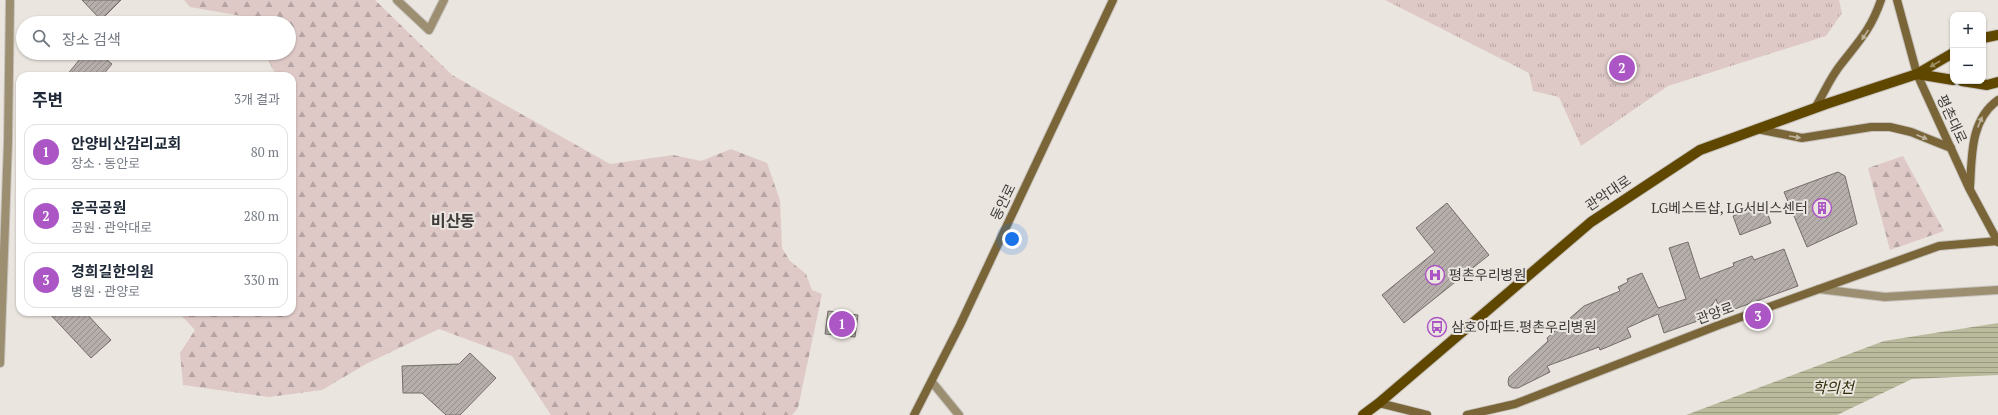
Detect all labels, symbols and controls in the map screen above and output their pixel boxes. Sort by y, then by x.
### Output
map controls [1950,12,1986,84]
button: + [1950,12,1986,48]
search box [16,16,296,60]
icon: search [30,27,52,49]
text: 장소 검색 [62,29,121,49]
one-way arrow [1861,30,1869,40]
button: − [1950,48,1986,84]
pin: 2 [1609,53,1635,83]
one-way arrow [1929,60,1941,67]
text: 주변 [32,88,63,111]
text: 3개 결과 [234,90,280,108]
street label: 평촌대로 [1933,91,1972,146]
one-way arrow [1977,117,1983,128]
text: 안양비산감리교회 [71,133,181,153]
one-way arrow [1789,134,1801,140]
one-way arrow [1917,134,1929,140]
text: 1 [42,143,50,161]
text: 80 m [251,143,279,161]
text: 장소 · 동안로 [71,154,140,172]
street label: 관악대로 [1581,170,1634,215]
street label: 동안로 [986,180,1020,223]
text: 운곡공원 [71,197,126,217]
building icon: LG베스트샵, LG서비스센터 [1811,197,1833,219]
place label: LG베스트샵, LG서비스센터 [1651,198,1808,217]
text: 2 [42,207,50,225]
text: 280 m [244,207,279,225]
district label: 비산동 [431,210,475,232]
text: 공원 · 관악대로 [71,218,152,236]
your location [1002,229,1022,249]
text: 경희길한의원 [71,261,154,281]
hospital icon: 평촌우리병원 [1424,264,1446,286]
place label: 평촌우리병원 [1449,265,1526,284]
text: 3 [42,271,50,289]
text: 330 m [244,271,279,289]
text: 병원 · 관양로 [71,282,140,300]
street label: 관양로 [1693,297,1736,328]
pin: 3 [1745,301,1771,331]
pin: 1 [829,309,855,339]
bus stop icon: 삼호아파트.평촌우리병원 [1426,316,1448,338]
place label: 삼호아파트.평촌우리병원 [1451,317,1597,336]
water label: 학의천 [1812,377,1856,397]

